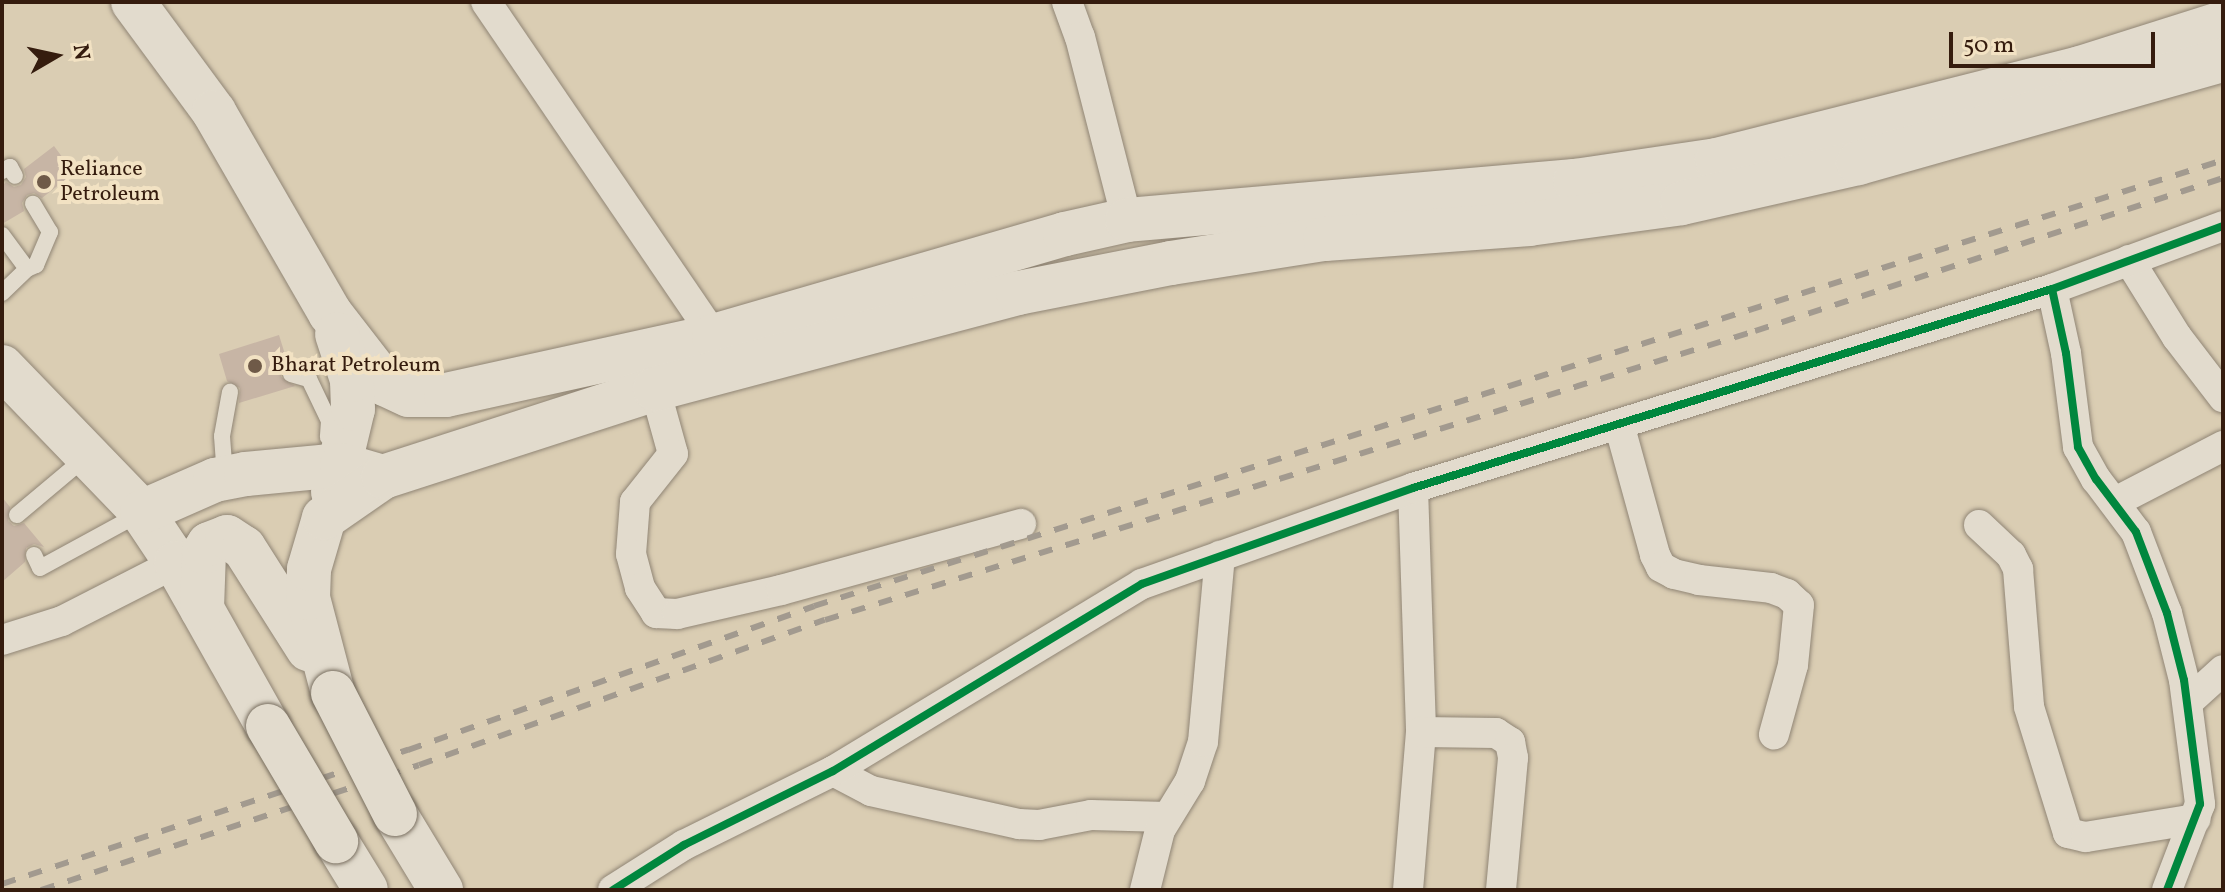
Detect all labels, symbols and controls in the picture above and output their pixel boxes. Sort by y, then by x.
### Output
north arrow [16,16,96,96]
scale bar [1953,16,2159,66]
text: 50 m [1963,29,2015,63]
text: N [64,42,97,62]
place label: Reliance Petroleum [60,156,160,208]
marker: Reliance Petroleum [35,173,53,191]
place label: Bharat Petroleum [271,353,441,379]
marker: Bharat Petroleum [246,357,264,375]

